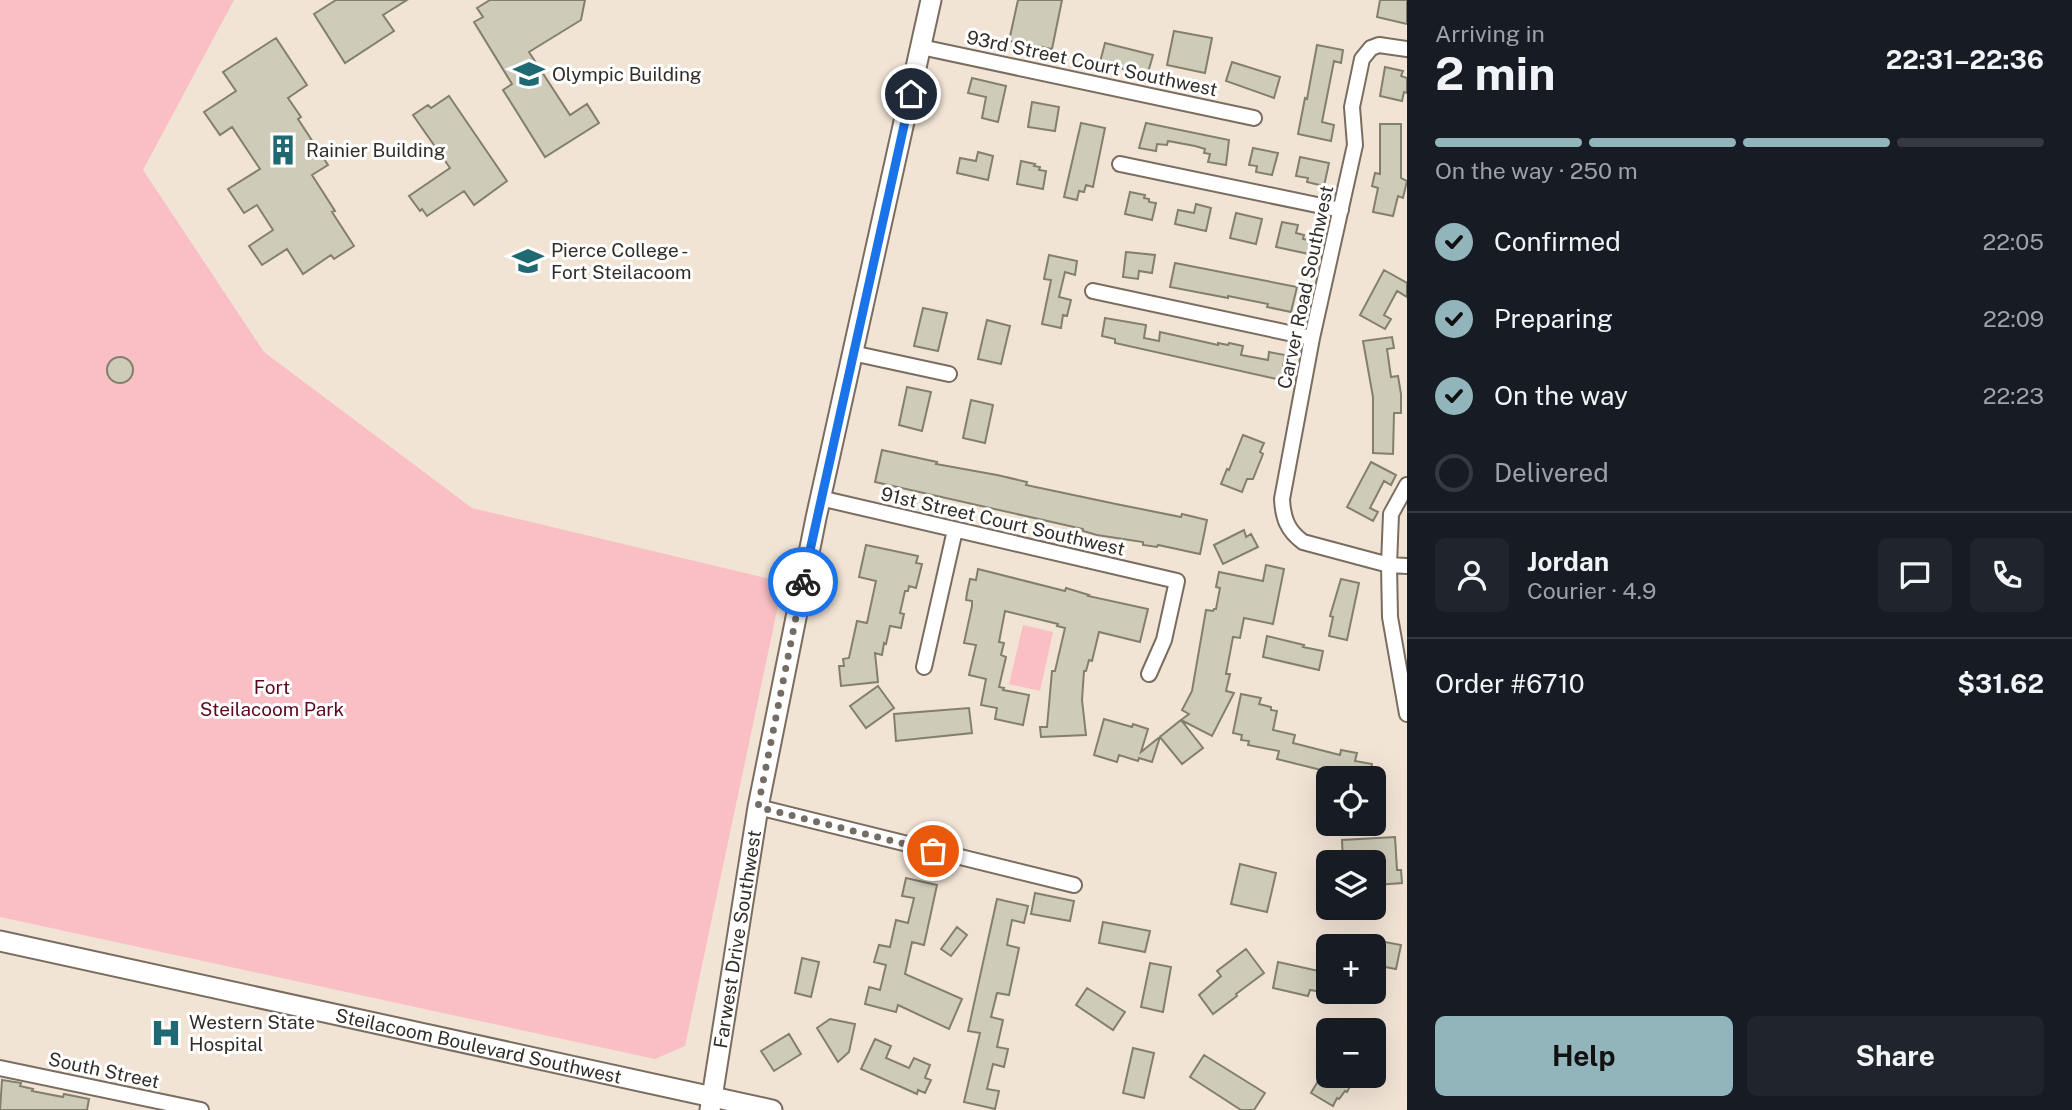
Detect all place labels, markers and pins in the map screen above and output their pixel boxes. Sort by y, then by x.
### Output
school or university icon: Olympic Building [512,57,546,91]
place label: Olympic Building [552,63,702,85]
pin [881,64,941,124]
building icon: Rainier Building [266,133,300,167]
place label: Rainier Building [306,139,446,161]
place label: Pierce College - Fort Steilacoom [551,239,691,283]
school or university icon: Pierce College - Fort Steilacoom [511,244,545,278]
pin [903,821,963,881]
place label: Western State Hospital [189,1011,315,1055]
hospital icon: Western State Hospital [149,1016,183,1050]

